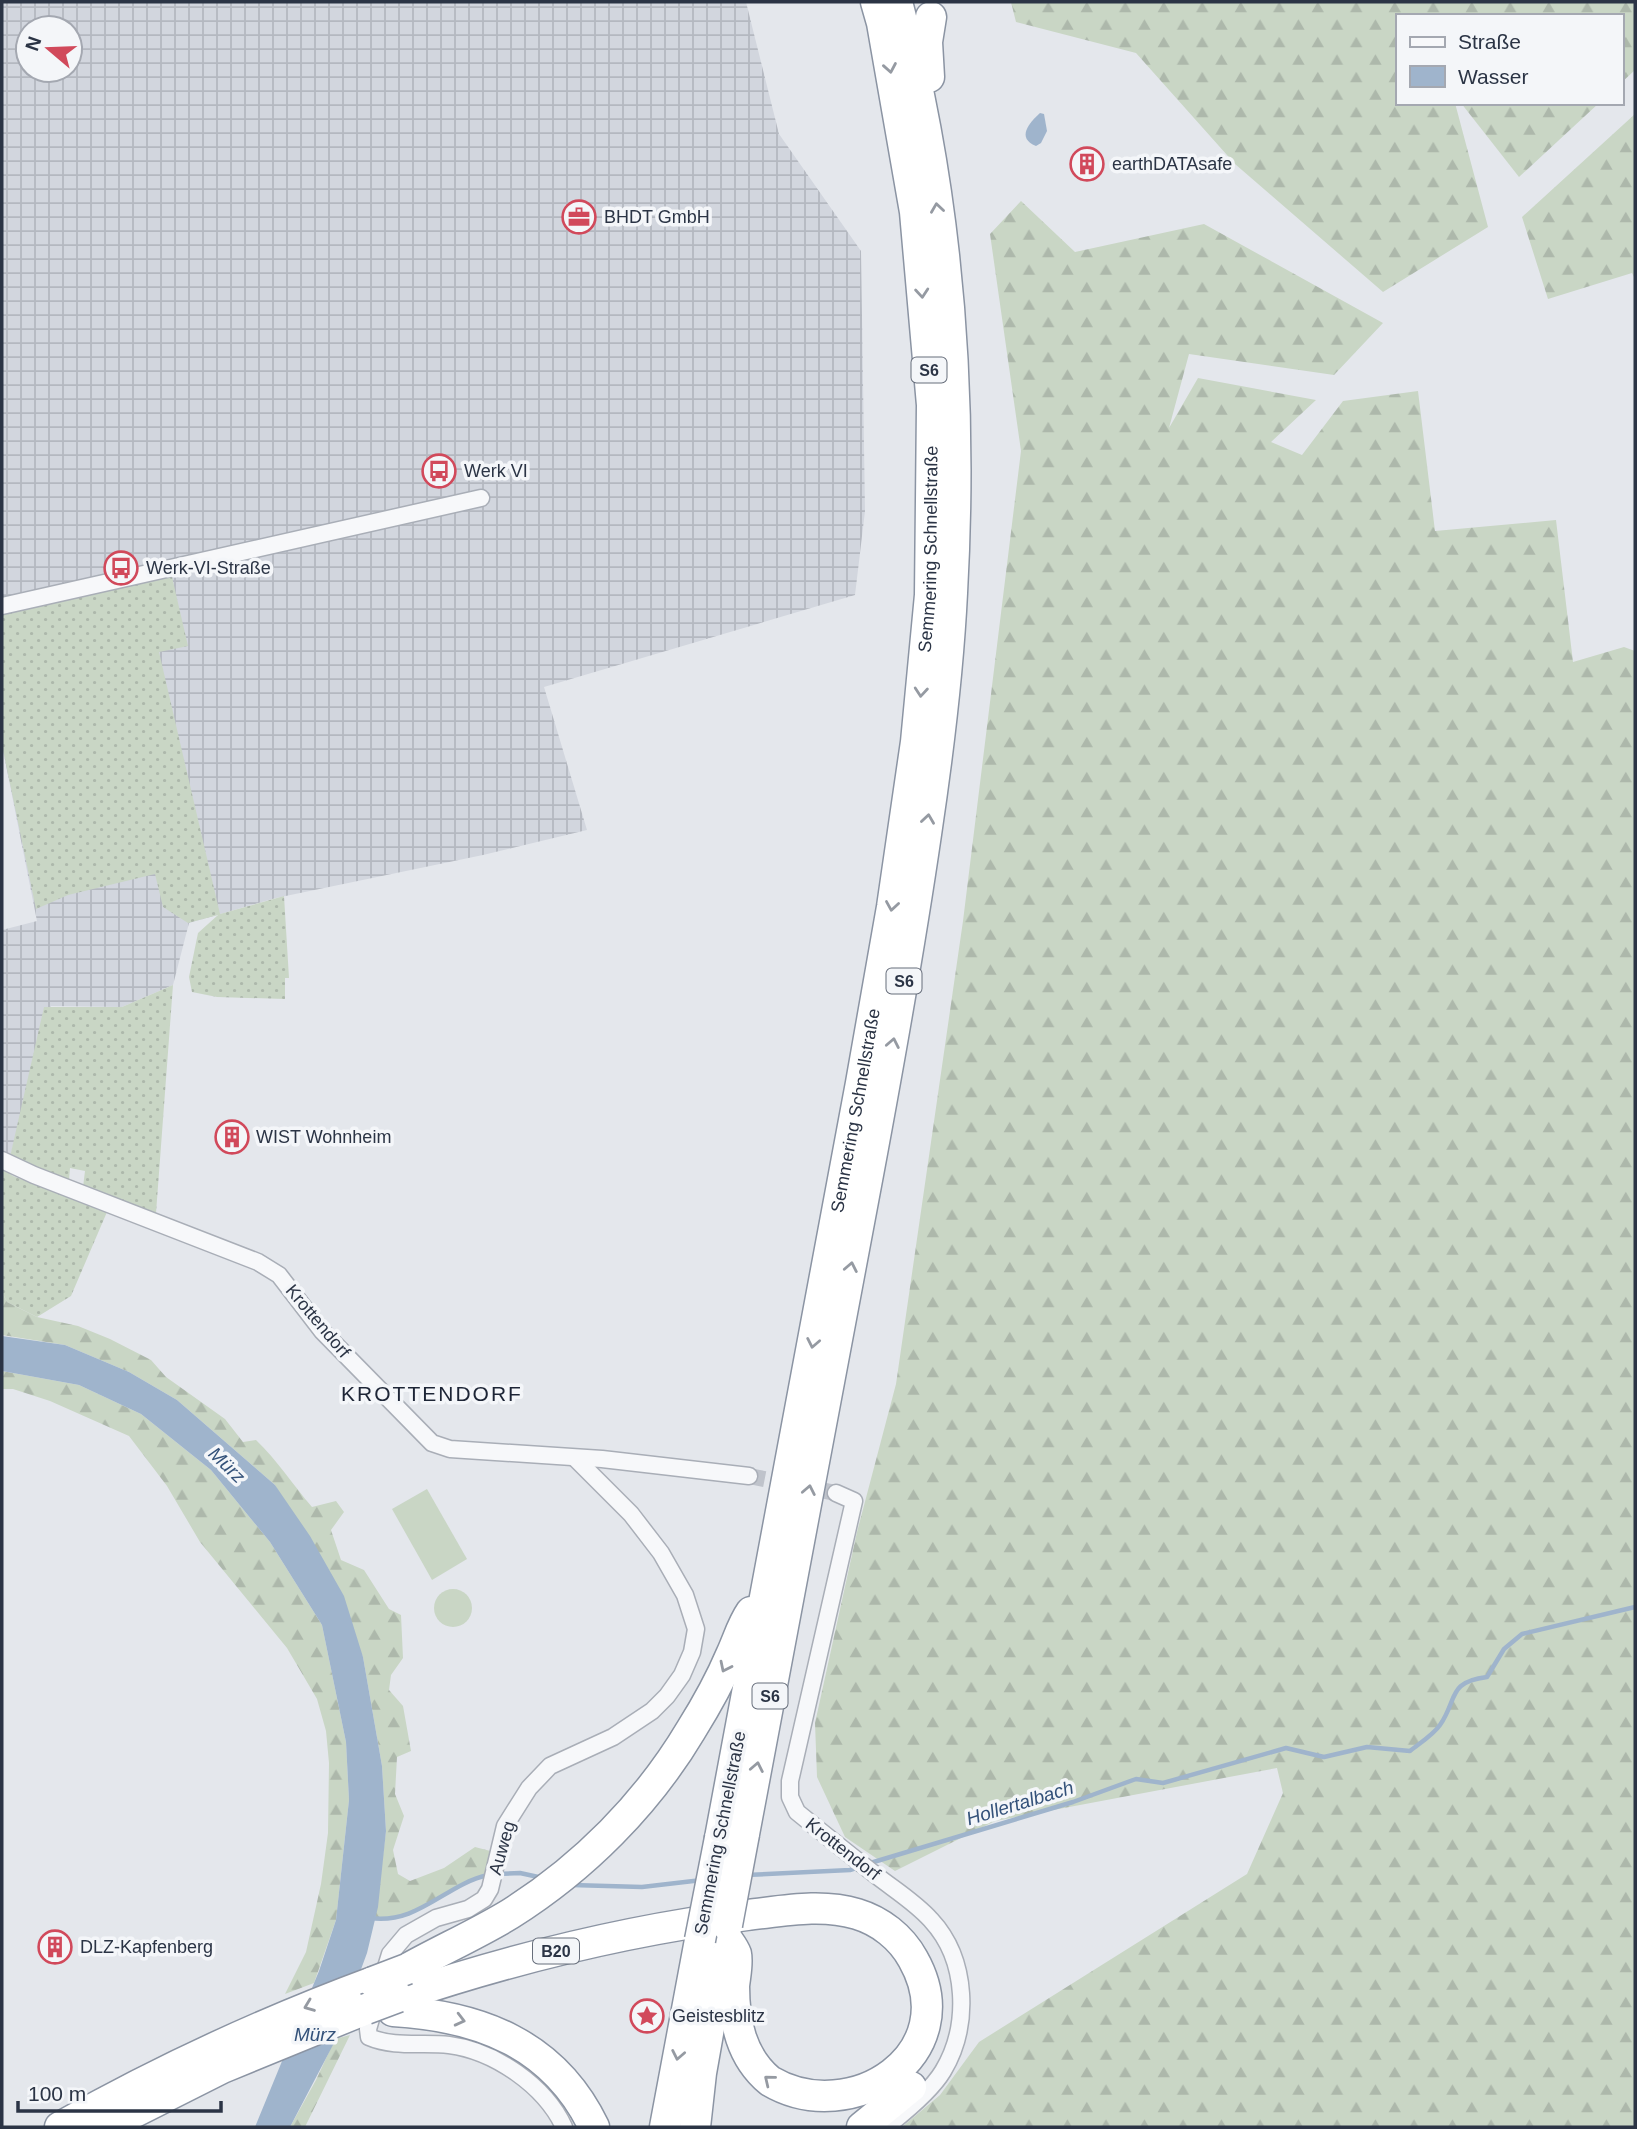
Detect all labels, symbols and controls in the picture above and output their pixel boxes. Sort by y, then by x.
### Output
north arrow [14,14,84,84]
legend [1396,14,1623,105]
text: Straße [1458,30,1521,53]
text: N [21,34,46,54]
one-way arrow [882,62,897,74]
text: Wasser [1458,65,1528,88]
building icon: earthDATAsafe [1068,145,1106,183]
place label: earthDATAsafe [1112,154,1232,174]
office icon: BHDT GmbH [560,198,598,236]
one-way arrow [930,202,945,214]
place label: BHDT GmbH [604,207,710,227]
one-way arrow [914,288,929,299]
road number: S6 [912,358,946,382]
street label: Semmering Schnellstraße [915,445,942,653]
bus stop icon: Werk VI [420,452,458,490]
place label: Werk VI [464,461,528,481]
bus stop icon: Werk-VI-Straße [102,549,140,587]
place label: Werk-VI-Straße [146,558,271,578]
one-way arrow [914,686,929,697]
one-way arrow [920,813,935,824]
one-way arrow [885,900,900,912]
road number: S6 [886,968,922,993]
street label: Semmering Schnellstraße [827,1007,884,1214]
one-way arrow [884,1037,899,1049]
building icon: WIST Wohnheim [213,1118,251,1156]
place label: WIST Wohnheim [256,1127,391,1147]
one-way arrow [843,1261,858,1273]
street label: Krottendorf [282,1280,355,1362]
one-way arrow [806,1337,821,1349]
district label: KROTTENDORF [341,1382,523,1405]
water label: Mürz [205,1443,250,1488]
one-way arrow [801,1484,816,1496]
one-way arrow [720,1660,734,1672]
road number: S6 [752,1684,788,1708]
street label: Semmering Schnellstraße [690,1729,750,1937]
one-way arrow [749,1761,764,1772]
water label: Hollertalbach [964,1777,1076,1829]
street label: Krottendorf [802,1814,885,1885]
street label: Auweg [485,1819,519,1877]
building icon: DLZ-Kapfenberg [36,1928,74,1966]
place label: DLZ-Kapfenberg [80,1937,213,1957]
road number: B20 [533,1938,579,1964]
place icon: Geistesblitz [628,1997,666,2035]
one-way arrow [303,1998,315,2012]
place label: Geistesblitz [672,2006,765,2026]
one-way arrow [454,2012,466,2026]
water label: Mürz [294,2024,337,2045]
one-way arrow [672,2049,687,2061]
scale bar [18,2070,220,2114]
one-way arrow [765,2075,777,2088]
text: 100 m [28,2082,86,2105]

